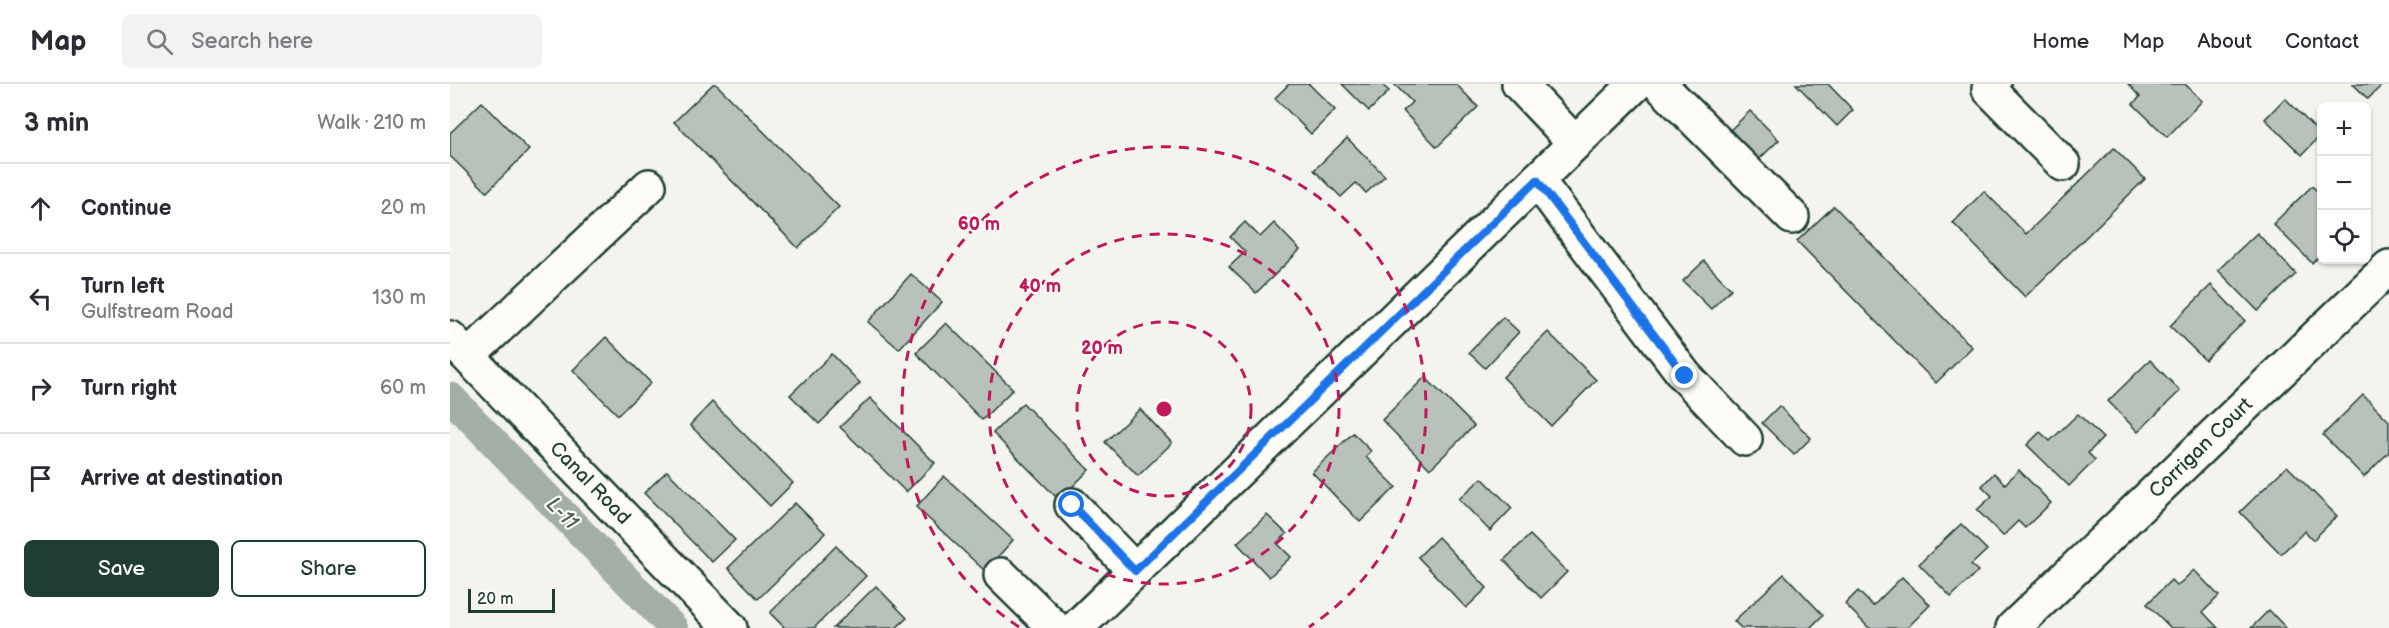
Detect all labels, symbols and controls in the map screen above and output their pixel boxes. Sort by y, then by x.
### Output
search box [122,14,542,68]
text: Map [30,25,86,58]
icon: search [143,25,176,58]
text: Search here [191,28,313,55]
text: Home [2032,29,2089,54]
text: Map [2122,29,2164,54]
text: About [2197,29,2252,54]
text: Contact [2285,29,2359,54]
map controls [2317,102,2371,264]
button: + [2317,102,2371,156]
text: 3 min [24,108,89,139]
text: Walk · 210 m [317,111,426,135]
button: − [2317,156,2371,210]
icon: ahead [24,192,57,225]
text: Continue [81,195,171,222]
text: 20 m [381,196,426,220]
button: locate [2317,210,2371,264]
text: 60 m [958,214,1000,235]
text: Turn left [81,273,165,300]
text: 40 m [1019,276,1061,297]
icon: left [24,282,57,315]
text: 130 m [372,286,426,310]
text: Gulfstream Road [81,300,234,324]
text: 20 m [1081,338,1123,359]
route end [1671,362,1697,388]
icon: right [24,372,57,405]
text: Turn right [81,375,177,402]
text: 60 m [380,376,426,400]
street label: Corrigan Court [2144,393,2258,503]
centre of rings [1154,399,1174,419]
street label: Canal Road [544,436,636,530]
icon: arrive [24,462,57,495]
text: Arrive at destination [81,465,283,492]
route start [1058,491,1084,517]
water label: L-11 [541,492,583,534]
button: Save [24,540,219,597]
button: Share [231,540,426,597]
scale bar [468,586,555,614]
text: 20 m [477,590,513,609]

